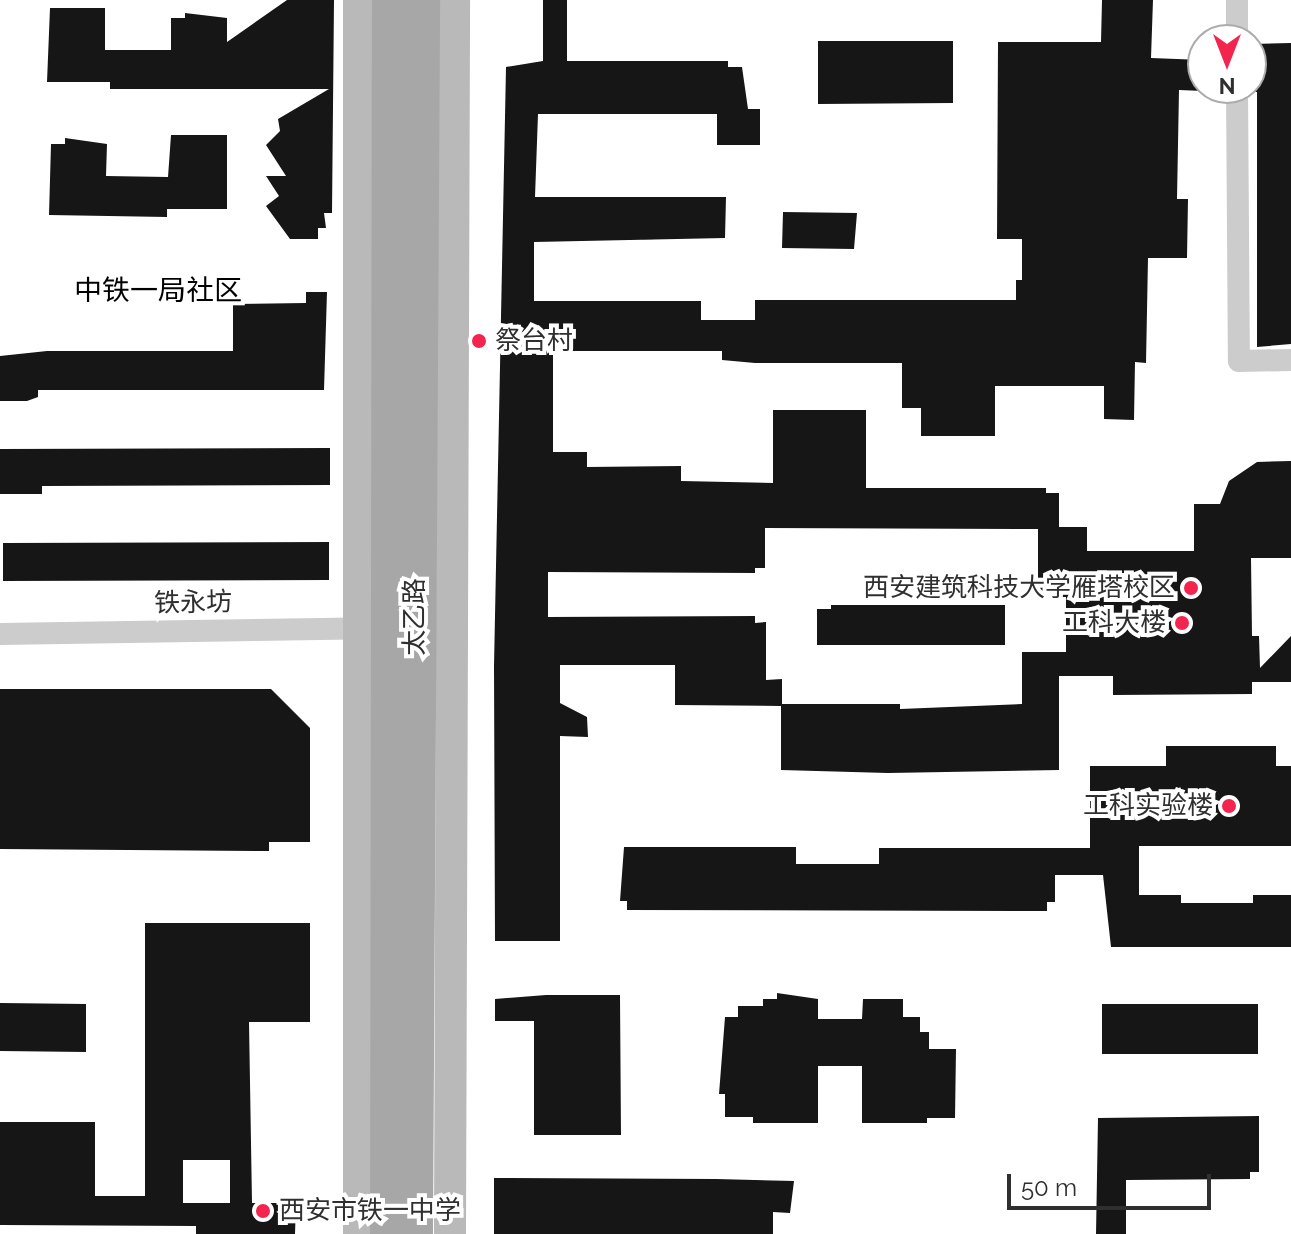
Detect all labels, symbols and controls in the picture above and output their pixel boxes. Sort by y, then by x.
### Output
north arrow [1187,24,1267,104]
text: N [1219,73,1235,99]
district label: 中铁一局社区 [74,274,242,308]
place label: 祭台村 [495,325,573,357]
marker: 祭台村 [470,332,488,350]
place label: 西安建筑科技大学雁塔校区 [863,572,1175,604]
street label: 太乙路 [399,578,431,656]
marker: 西安建筑科技大学雁塔校区 [1182,579,1200,597]
street label: 铁永坊 [154,587,232,619]
place label: 工科大楼 [1062,607,1166,639]
marker: 工科大楼 [1173,614,1191,632]
place label: 工科实验楼 [1083,790,1213,822]
marker: 工科实验楼 [1220,797,1238,815]
scale bar [1011,1158,1215,1208]
text: 50 m [1021,1173,1077,1202]
place label: 西安市铁一中学 [279,1195,461,1227]
marker: 西安市铁一中学 [254,1202,272,1220]

